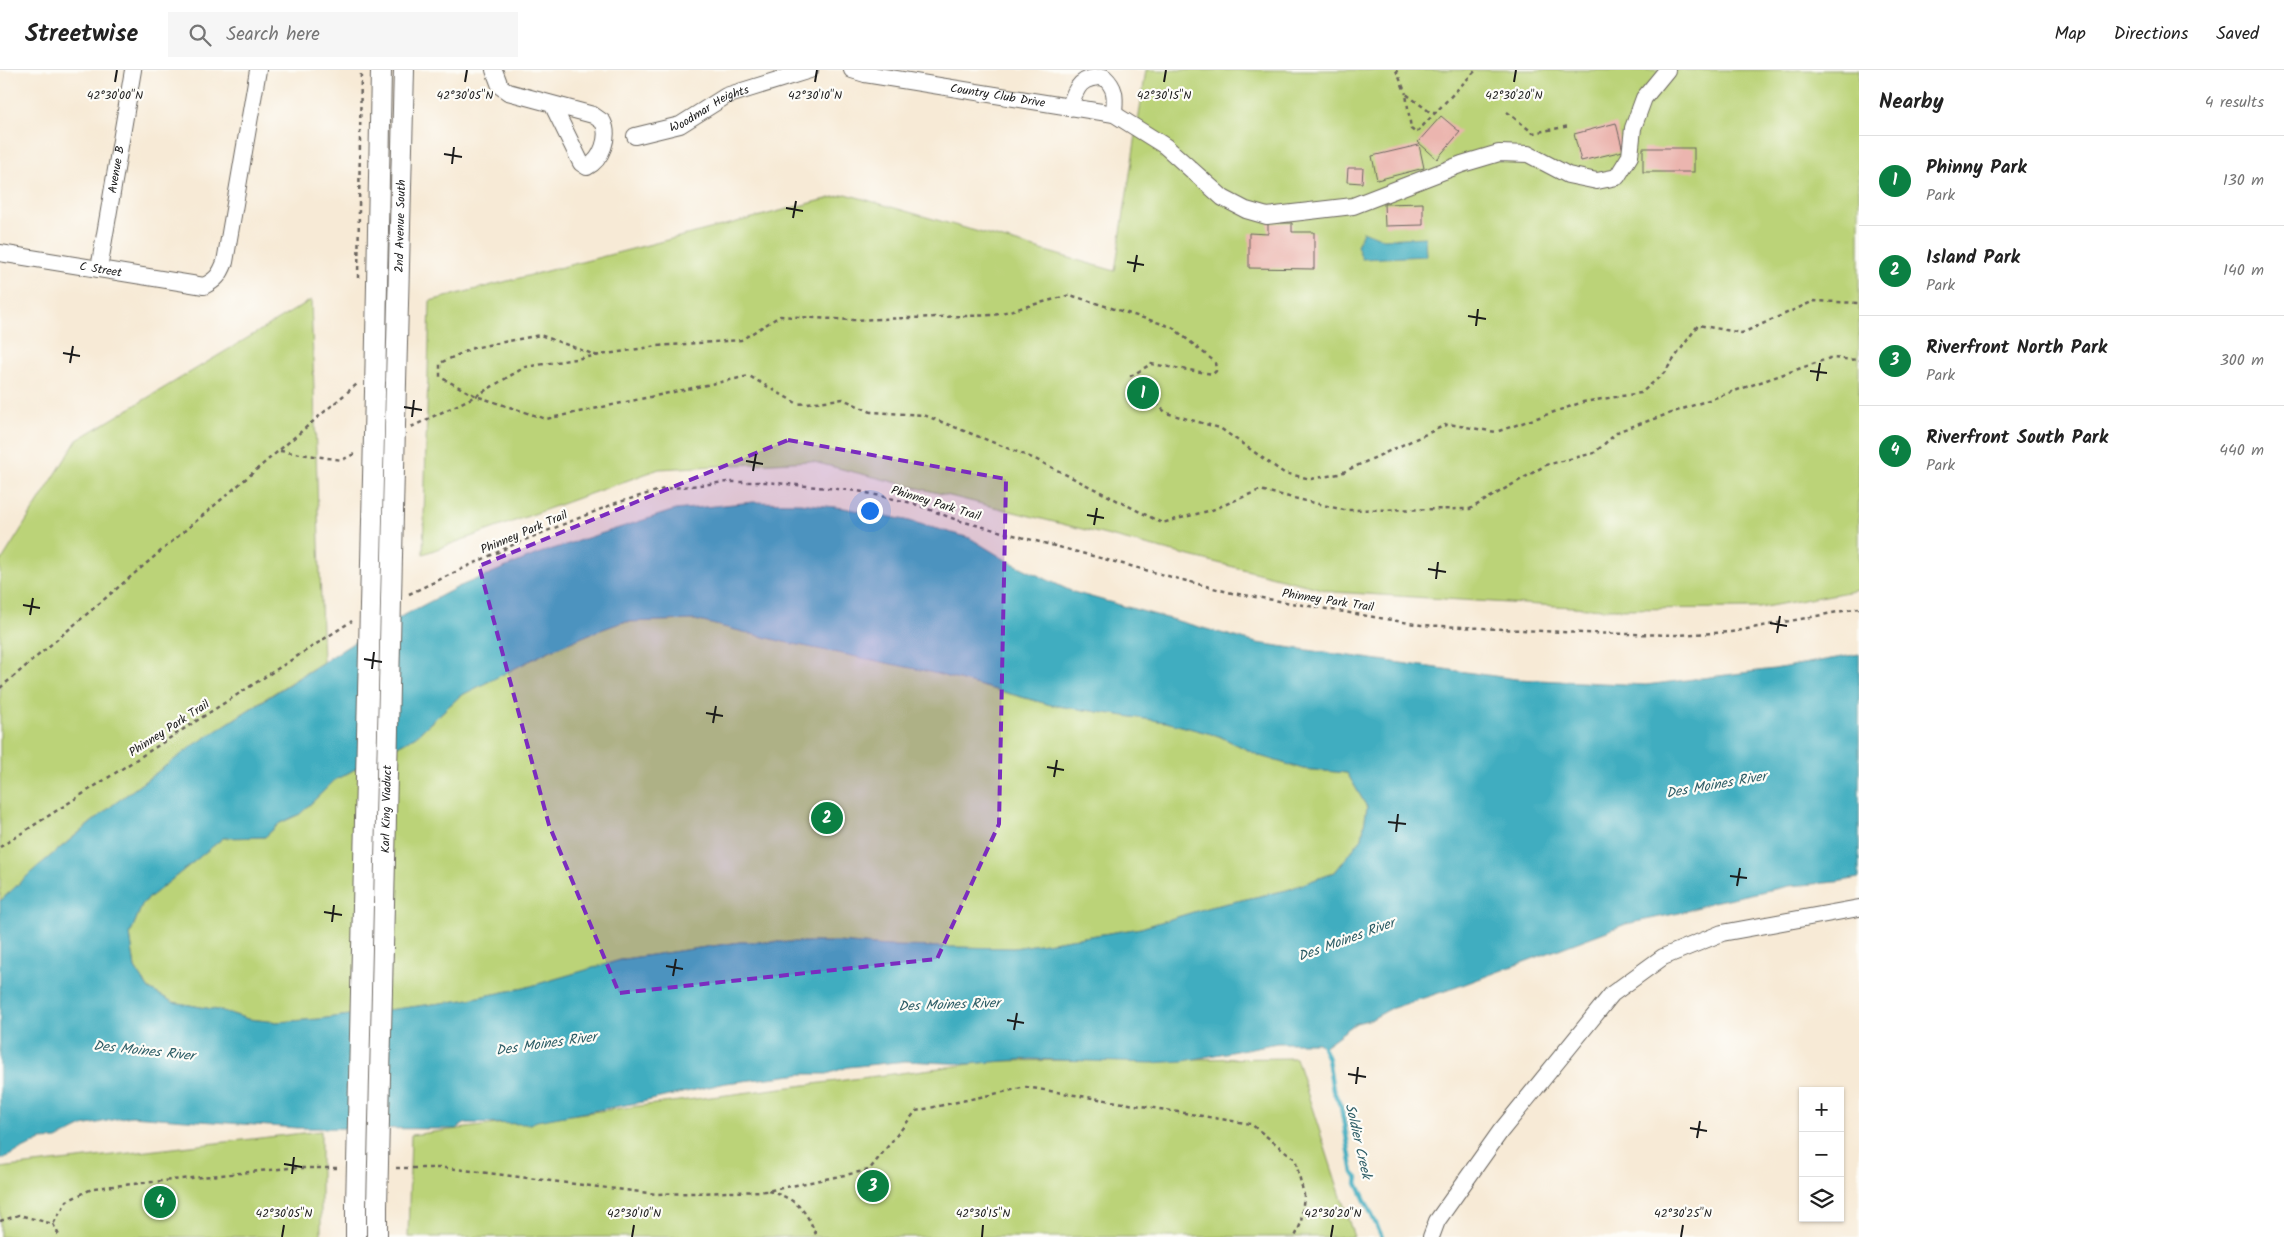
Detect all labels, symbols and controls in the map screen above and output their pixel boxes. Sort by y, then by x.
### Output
search box [168,12,518,57]
text: Streetwise [25,15,138,54]
text: Search here [226,20,320,50]
text: Map [2054,20,2086,49]
text: Directions [2114,20,2188,49]
text: Saved [2216,20,2259,49]
icon: search [186,21,214,49]
street label: Country Club Drive [949,79,1047,113]
street label: Woodmar Heights [668,80,751,137]
text: 42°30'00"N [87,86,143,105]
text: 42°30'05"N [437,86,493,105]
text: 42°30'10"N [788,86,842,105]
text: 42°30'15"N [1137,86,1191,105]
text: 42°30'20"N [1485,86,1543,105]
text: Nearby [1879,86,1944,119]
text: 4 results [2205,90,2264,115]
street label: Avenue B [103,144,130,195]
text: Phinny Park [1926,153,2027,183]
text: 1 [1893,168,1897,193]
text: 130 m [2223,168,2264,193]
street label: 2nd Avenue South [390,179,411,273]
text: Park [1926,183,1955,208]
text: Island Park [1926,243,2020,273]
street label: C Street [78,257,123,283]
text: 2 [1890,258,1900,283]
text: 140 m [2223,258,2264,283]
text: Park [1926,273,1955,298]
text: Riverfront North Park [1926,333,2107,363]
text: 3 [1891,348,1899,373]
text: 300 m [2220,348,2264,373]
text: Park [1926,363,1955,388]
pin: 1 [1127,374,1159,412]
text: Riverfront South Park [1926,423,2108,453]
text: 4 [1891,438,1899,463]
text: 440 m [2219,438,2264,463]
text: Park [1926,453,1955,478]
street label: Phinney Park Trail [889,481,983,526]
your location [857,498,883,524]
street label: Phinney Park Trail [478,506,571,559]
street label: Phinney Park Trail [1281,584,1375,617]
street label: Phinney Park Trail [125,695,213,762]
street label: Karl King Viaduct [376,765,397,853]
water label: Des Moines River [1664,765,1771,805]
pin: 2 [811,799,843,837]
water label: Des Moines River [1295,911,1401,968]
water label: Des Moines River [898,992,1003,1018]
water label: Des Moines River [494,1026,601,1062]
water label: Des Moines River [92,1035,199,1068]
map controls [1799,1087,1844,1222]
button: + [1799,1087,1844,1132]
water label: Soldier Creek [1339,1102,1378,1183]
button: − [1799,1132,1844,1177]
pin: 3 [857,1167,889,1205]
button: layers [1799,1177,1844,1222]
pin: 4 [144,1183,176,1221]
text: 42°30'05"N [256,1204,312,1223]
text: 42°30'10"N [607,1204,661,1223]
text: 42°30'15"N [956,1204,1010,1223]
text: 42°30'20"N [1304,1204,1362,1223]
text: 42°30'25"N [1654,1204,1712,1223]

